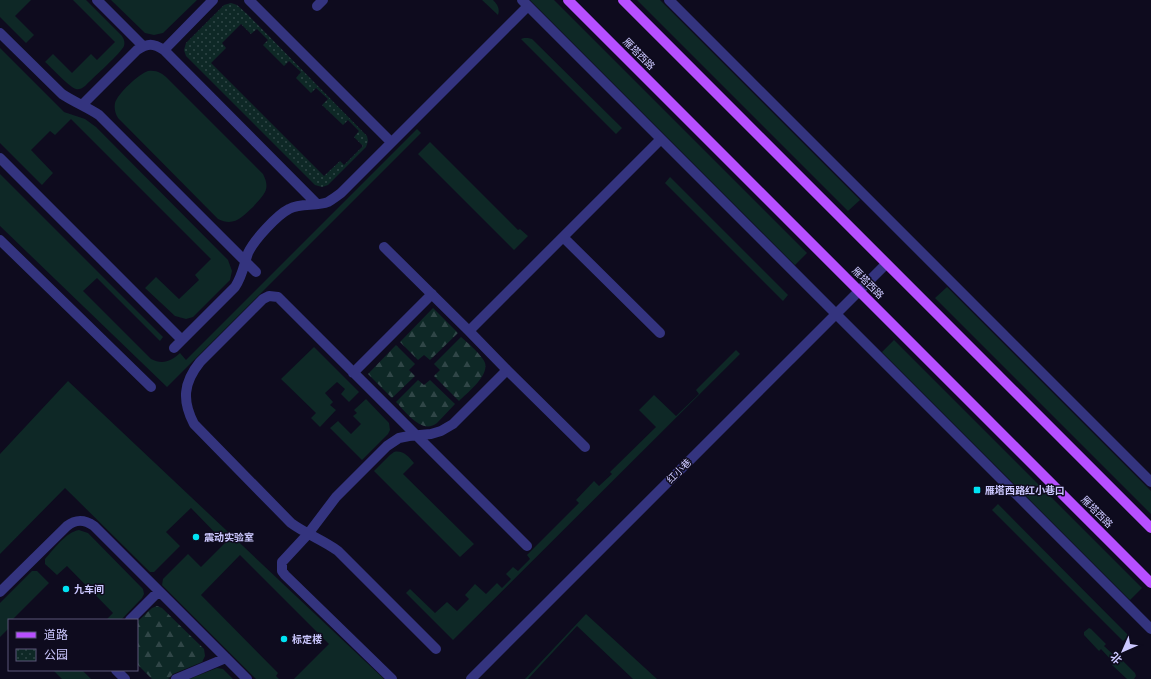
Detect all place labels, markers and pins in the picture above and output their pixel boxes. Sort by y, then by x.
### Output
place label: 雁塔西路红小巷口 [985,483,1065,498]
marker: 雁塔西路红小巷口 [972,485,982,495]
place label: 震动实验室 [204,530,254,545]
marker: 震动实验室 [191,532,201,542]
place label: 九车间 [74,582,104,597]
marker: 九车间 [61,584,71,594]
place label: 标定楼 [292,632,322,647]
marker: 标定楼 [279,634,289,644]

